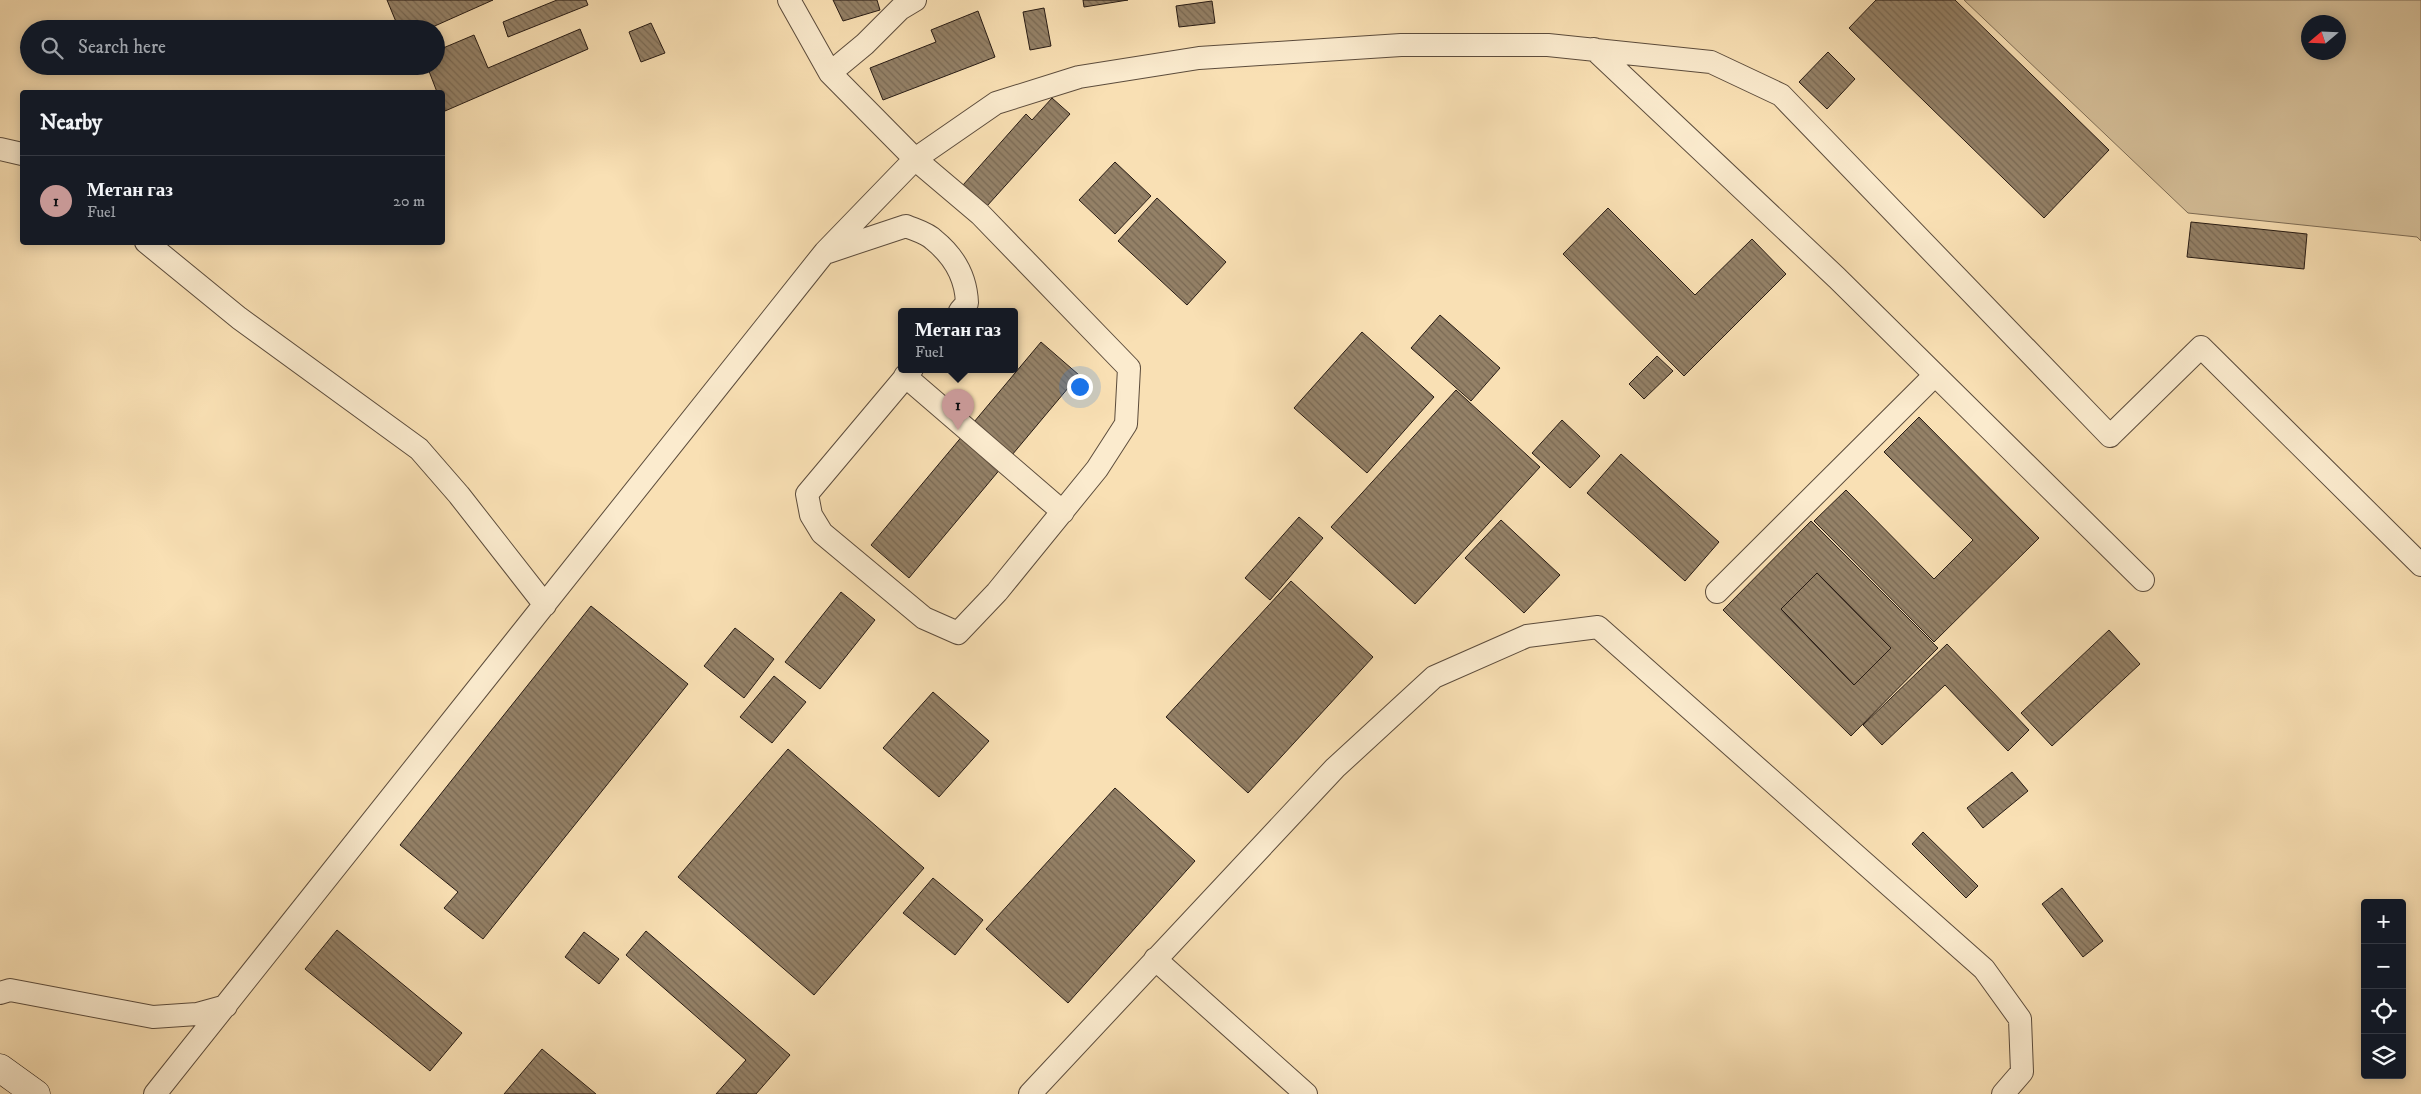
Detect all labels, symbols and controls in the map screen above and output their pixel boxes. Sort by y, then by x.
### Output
north arrow [2301,15,2346,60]
search box [20,20,445,75]
icon: search [38,34,66,62]
text: Search here [78,36,166,59]
text: Nearby [40,110,102,136]
text: Метан газ [87,179,173,202]
text: 1 [53,191,59,211]
text: 20 m [393,191,425,211]
text: Fuel [87,202,116,222]
popup [898,308,1018,373]
text: Метан газ [915,319,1001,342]
text: Fuel [915,342,944,362]
your location [1067,374,1093,400]
pin: 1 [942,389,974,430]
map controls [2361,899,2406,1079]
button: + [2361,899,2406,944]
button: − [2361,944,2406,989]
button: locate [2361,989,2406,1034]
button: layers [2361,1034,2406,1079]

